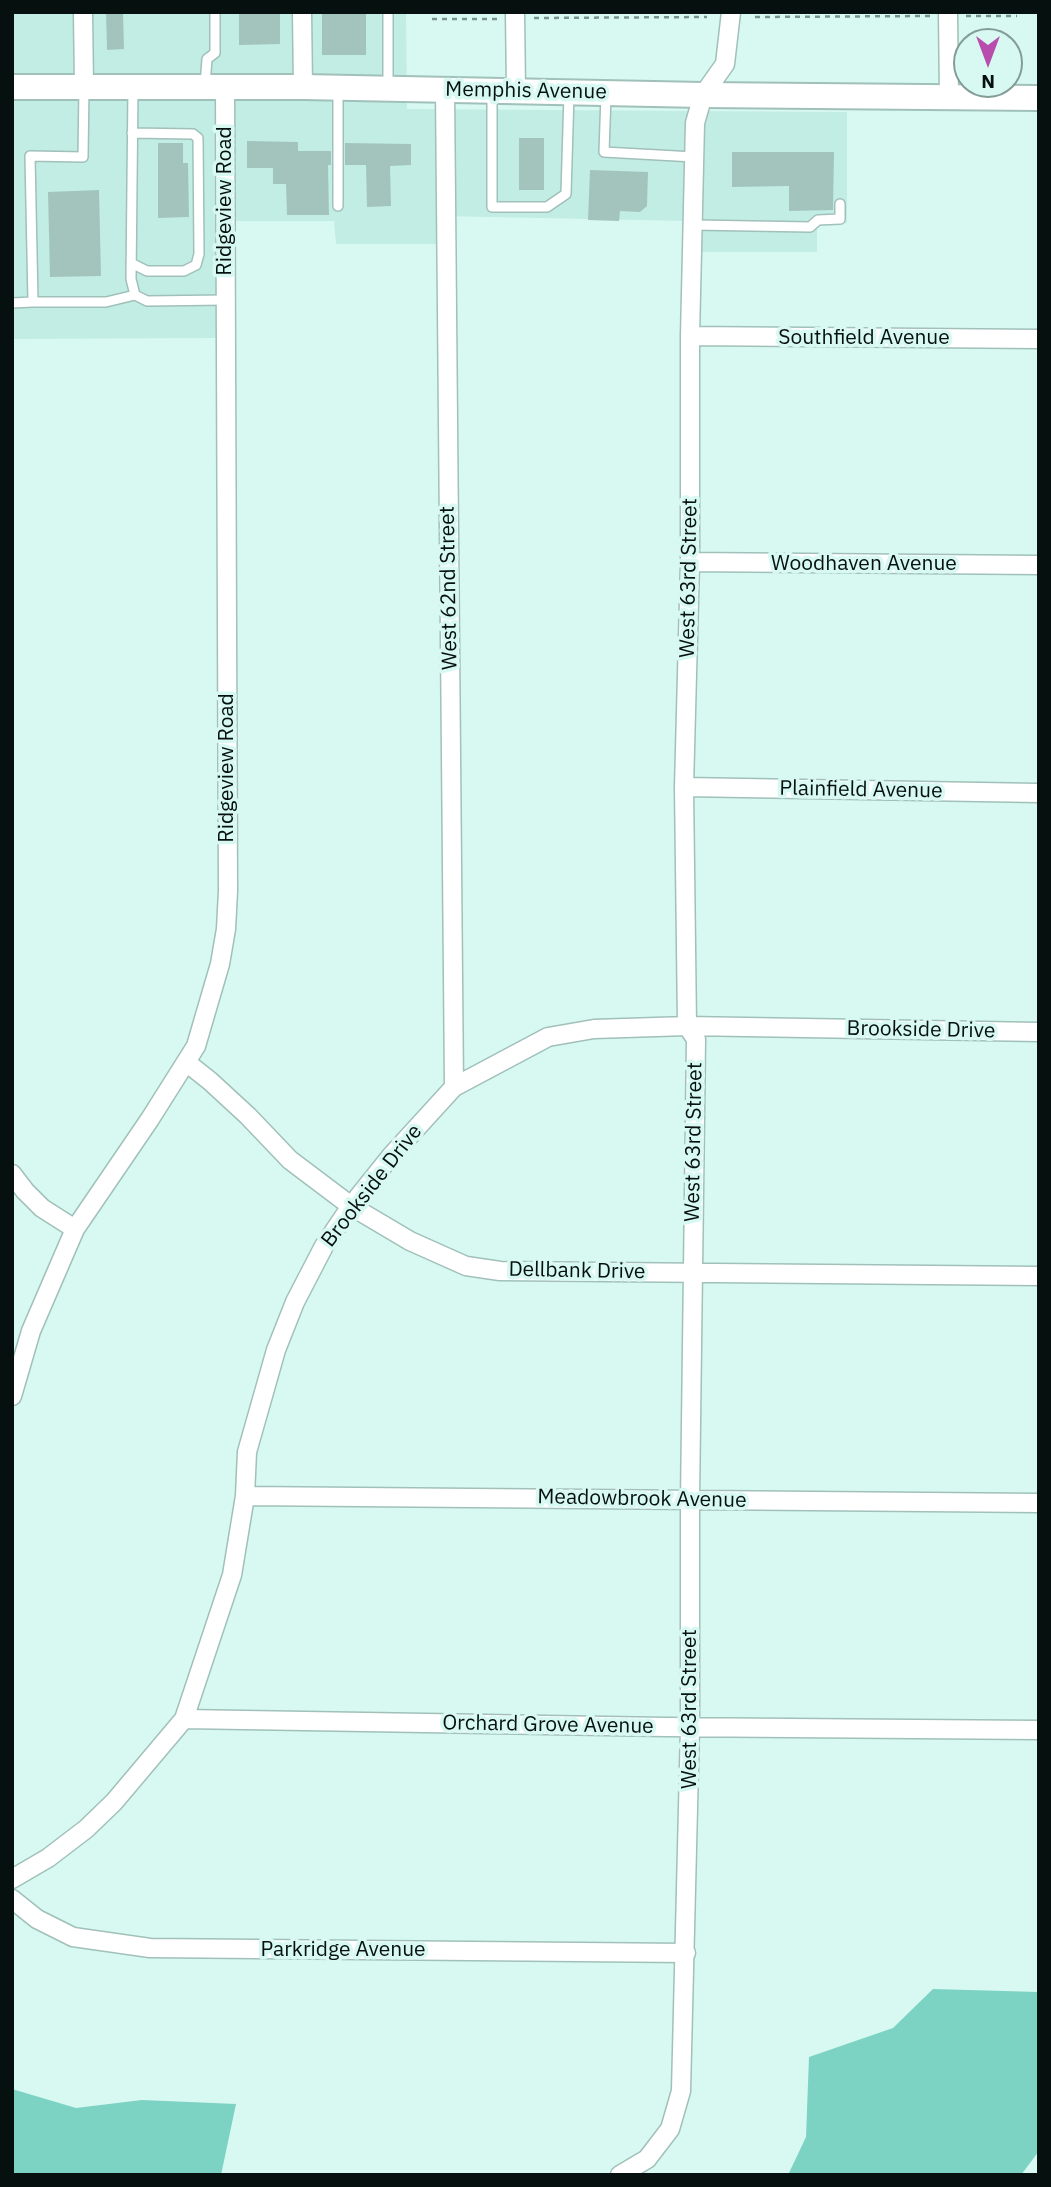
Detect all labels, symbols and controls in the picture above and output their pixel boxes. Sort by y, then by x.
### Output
north arrow [953,28,1023,98]
text: N [981,70,995,94]
street label: Memphis Avenue [445,77,607,105]
street label: Ridgeview Road [212,126,238,276]
street label: Southfield Avenue [778,325,950,351]
street label: West 63rd Street [675,498,703,658]
street label: West 62nd Street [435,506,463,670]
street label: Woodhaven Avenue [771,551,957,577]
street label: Ridgeview Road [214,693,240,843]
street label: Plainfield Avenue [779,776,943,804]
street label: Brookside Drive [847,1016,995,1044]
street label: West 63rd Street [680,1062,708,1222]
street label: Brookside Drive [316,1120,428,1252]
street label: Dellbank Drive [508,1257,646,1285]
street label: Meadowbrook Avenue [537,1485,747,1513]
street label: West 63rd Street [677,1629,703,1789]
street label: Orchard Grove Avenue [442,1711,654,1739]
street label: Parkridge Avenue [260,1937,426,1963]

